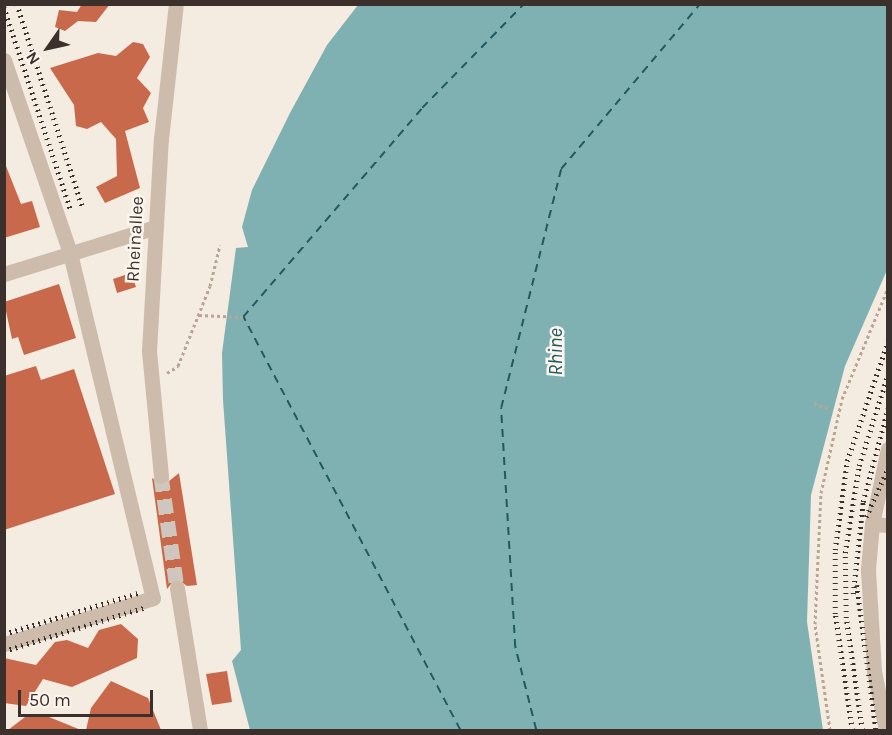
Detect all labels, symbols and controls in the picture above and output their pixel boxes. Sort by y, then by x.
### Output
north arrow [18,18,78,78]
text: N [22,48,44,68]
street label: Rheinallee [122,196,148,282]
water label: Rhine [543,328,567,376]
scale bar [21,678,156,716]
text: 50 m [29,689,71,711]

